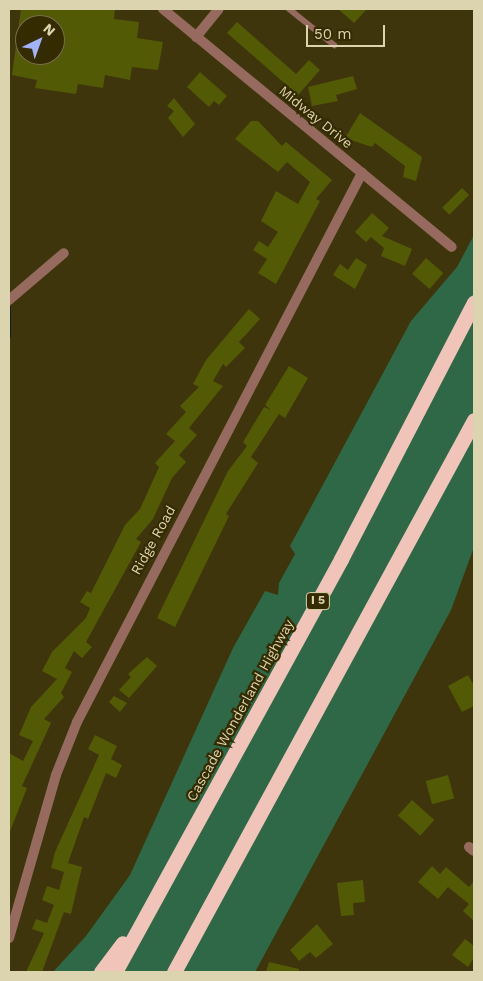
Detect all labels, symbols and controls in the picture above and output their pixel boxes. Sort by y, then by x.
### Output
north arrow [15,15,65,65]
scale bar [308,15,387,47]
text: N [40,20,59,39]
text: 50 m [314,25,351,43]
street label: Midway Drive [276,82,356,152]
street label: Ridge Road [127,503,179,577]
road number: I 5 [306,592,330,610]
street label: Cascade Wonderland Highway [183,616,297,804]

